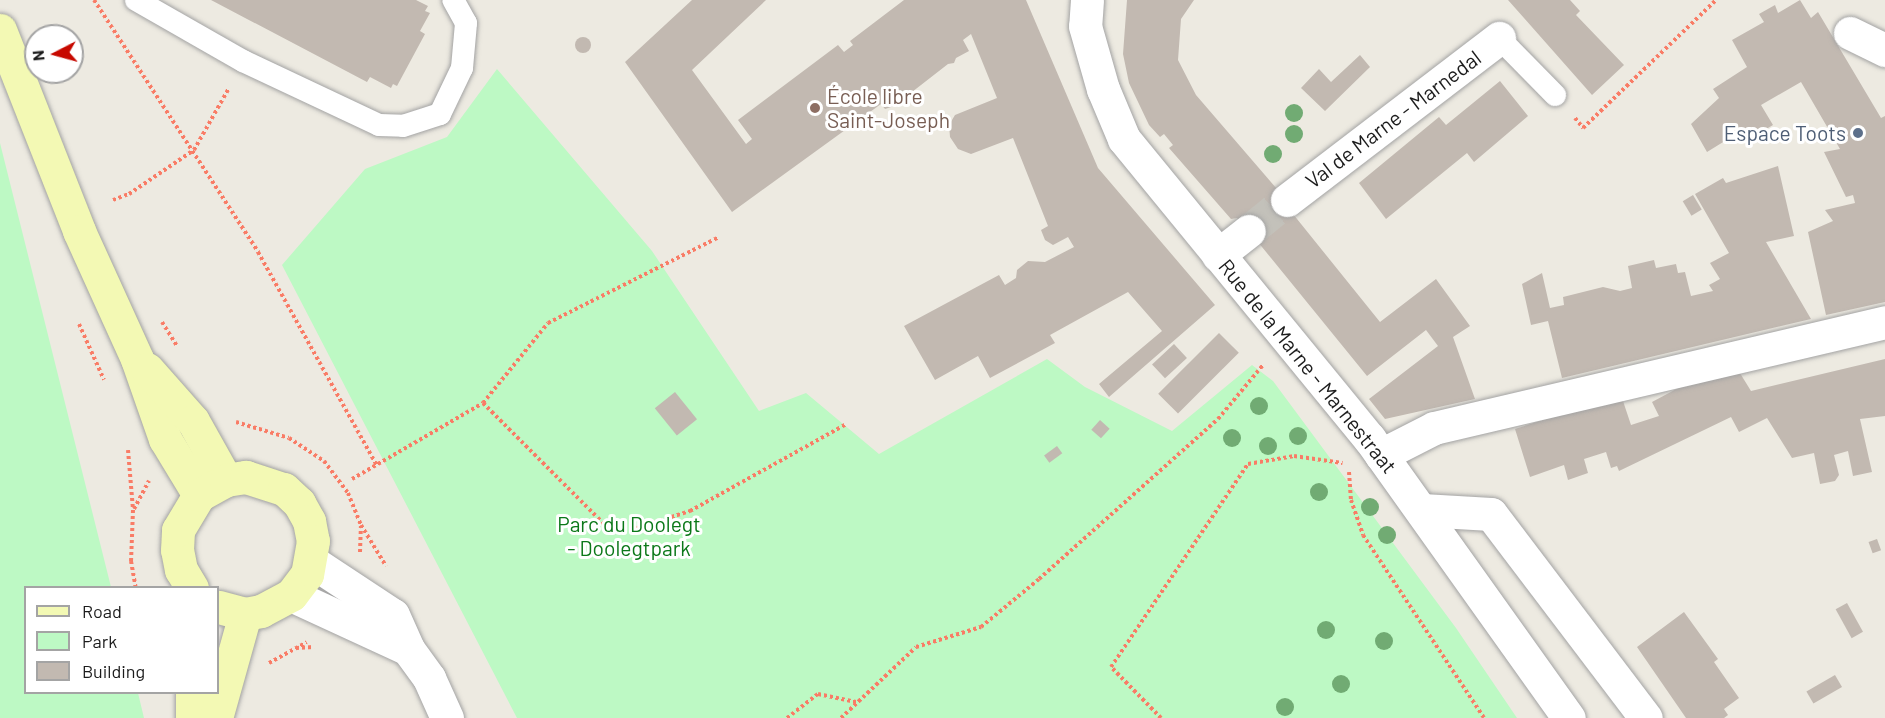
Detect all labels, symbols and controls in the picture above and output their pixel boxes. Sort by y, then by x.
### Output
north arrow [24,24,84,84]
street label: Val de Marne - Marnedal [1300,45,1486,193]
text: N [28,49,48,62]
place label: École libre Saint-Joseph [827,83,950,133]
marker: École libre Saint-Joseph [808,101,822,115]
place label: Espace Toots [1724,120,1846,146]
marker: Espace Toots [1851,126,1865,140]
street label: Rue de la Marne - Marnestraat [1214,254,1402,478]
park label: Parc du Doolegt - Doolegtpark [557,511,701,561]
legend [24,586,219,694]
text: Road [82,600,122,622]
text: Park [82,630,117,652]
text: Building [82,660,145,682]

